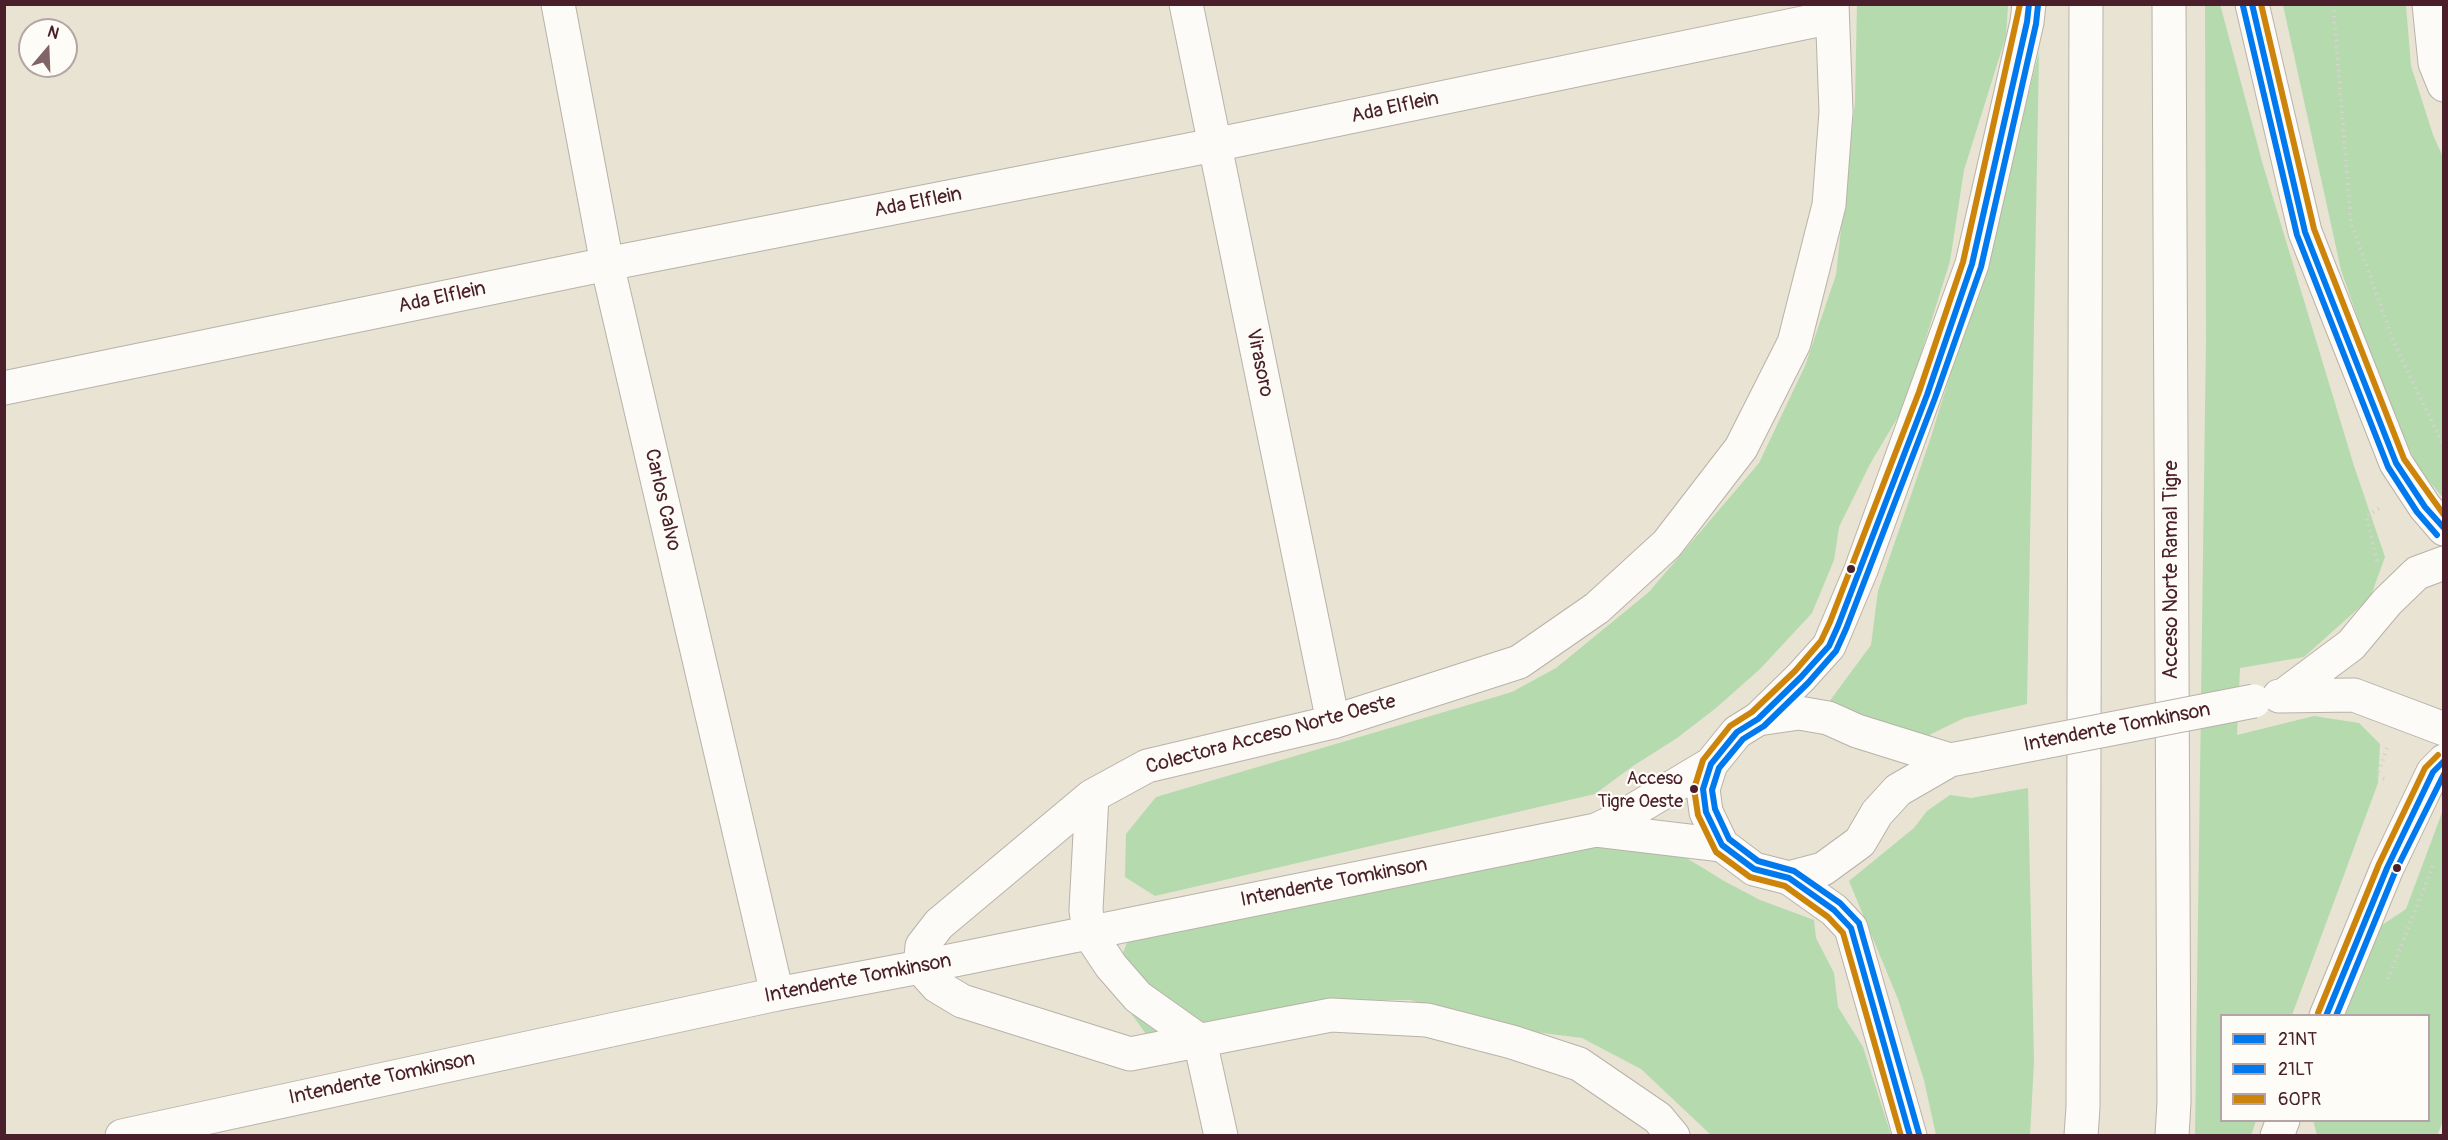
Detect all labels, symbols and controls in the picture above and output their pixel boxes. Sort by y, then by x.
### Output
north arrow [18,18,78,78]
text: N [45,22,62,44]
street label: Ada Elflein [1349,87,1441,129]
street label: Ada Elflein [872,183,964,223]
street label: Ada Elflein [396,277,488,319]
street label: Virasoro [1240,327,1278,399]
street label: Carlos Calvo [639,447,685,553]
street label: Acceso Norte Ramal Tigre [2160,460,2184,680]
unlabelled marker [1845,563,1857,575]
street label: Colectora Acceso Norte Oeste [1143,690,1399,780]
street label: Intendente Tomkinson [2021,698,2213,758]
place label: Acceso Tigre Oeste [1597,768,1683,810]
marker: Acceso Tigre Oeste [1688,783,1700,795]
street label: Intendente Tomkinson [1238,853,1430,913]
unlabelled marker [2391,862,2403,874]
street label: Intendente Tomkinson [762,949,954,1009]
legend [2220,1014,2430,1122]
text: 21NT [2278,1028,2317,1051]
street label: Intendente Tomkinson [287,1048,477,1110]
text: 21LT [2278,1058,2314,1081]
text: 60PR [2278,1088,2321,1111]

